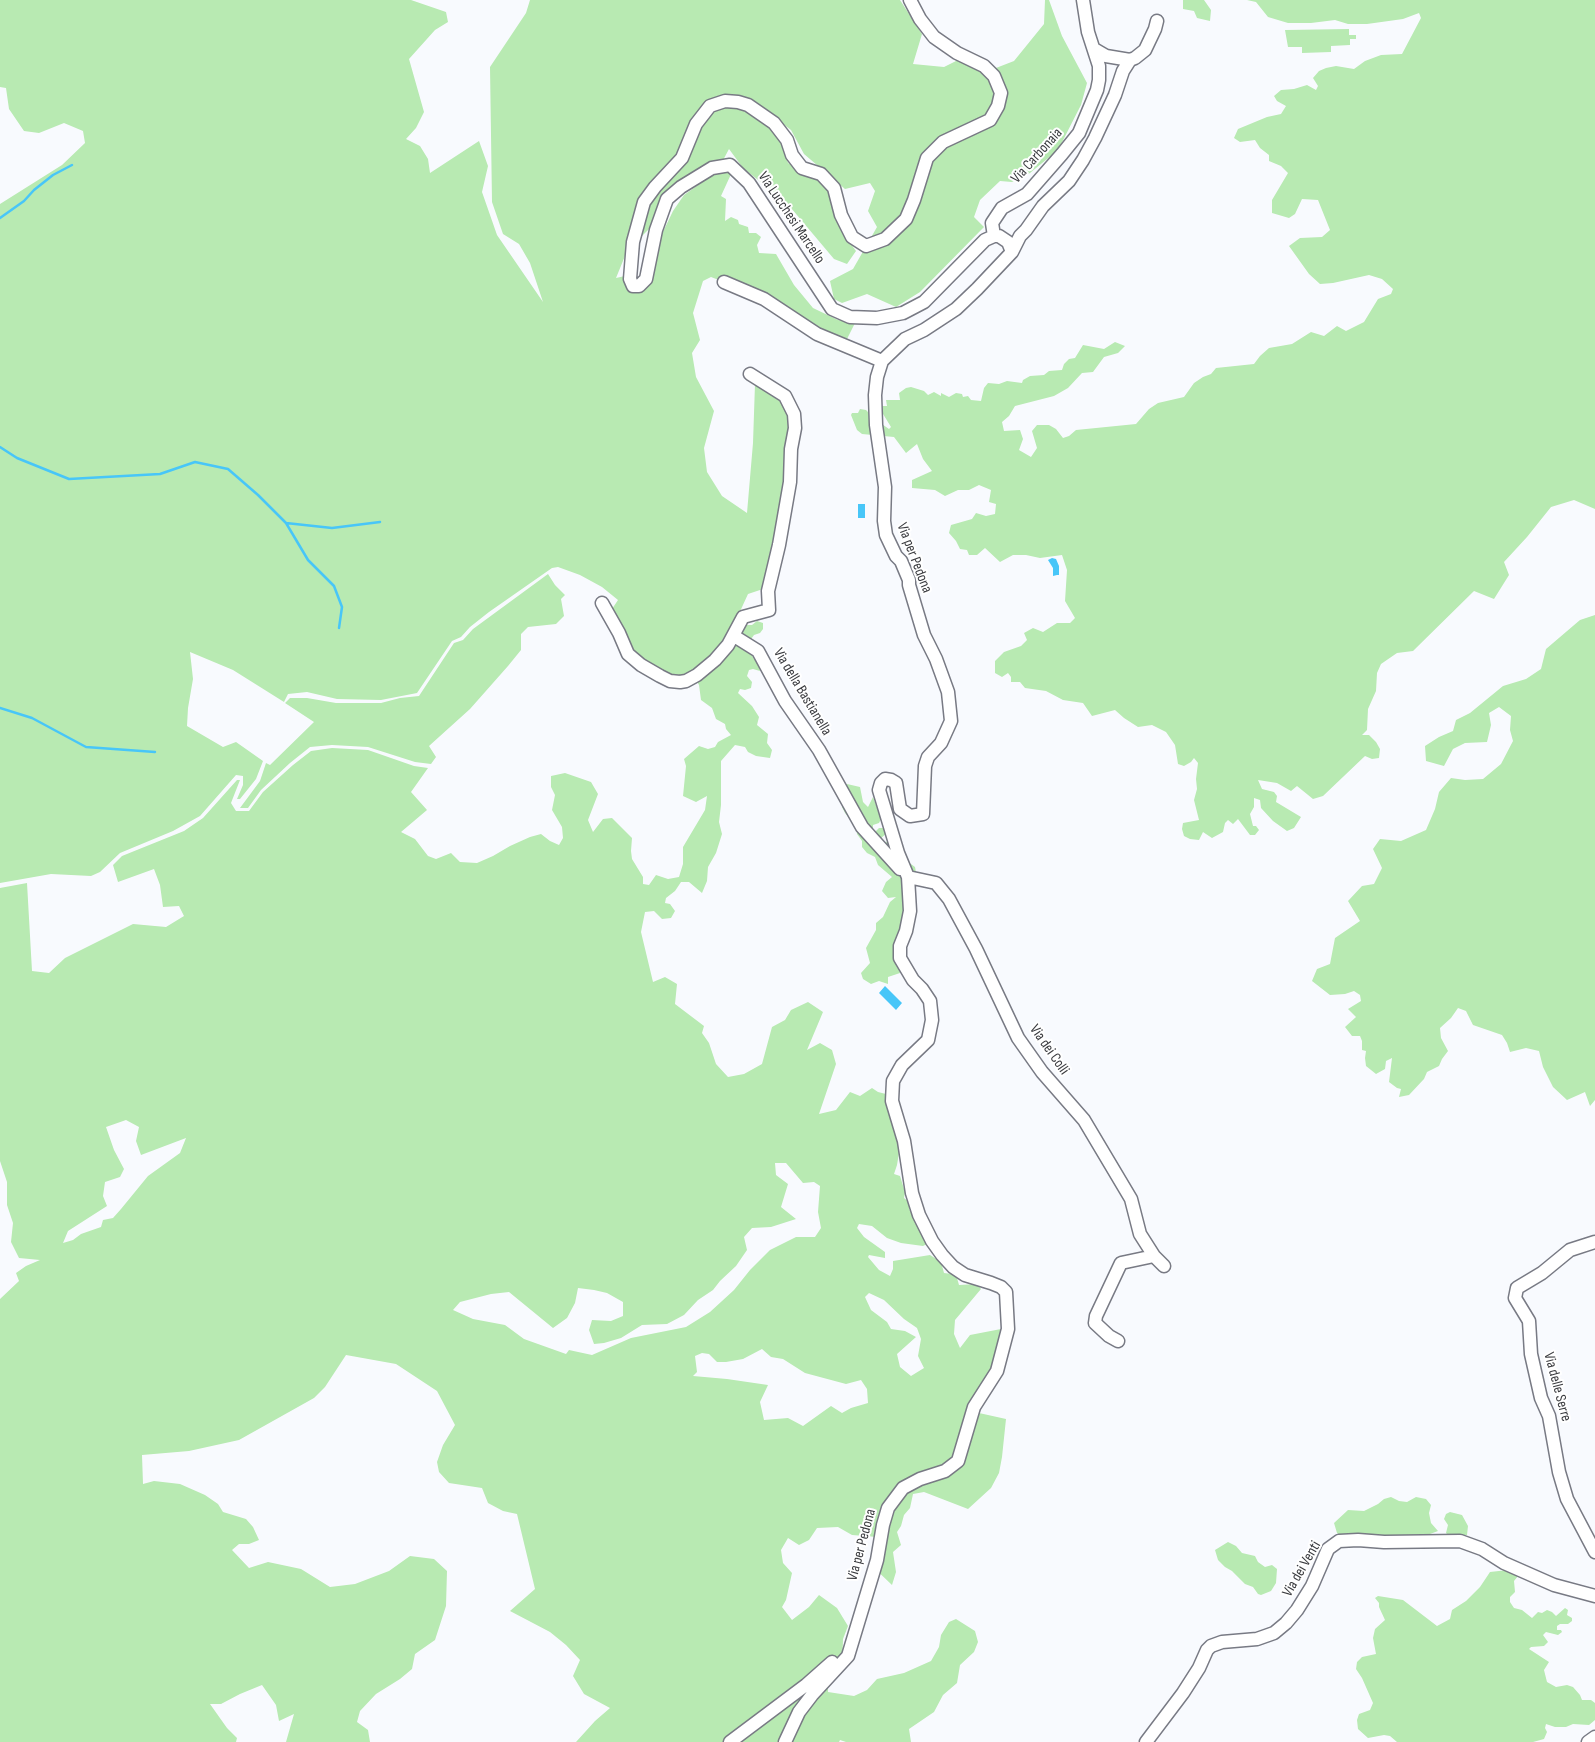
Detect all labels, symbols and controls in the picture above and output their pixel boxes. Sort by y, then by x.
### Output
street label: Via Carbonaia [1008,125,1066,187]
street label: Via Lucchesi Marcello [754,169,828,267]
street label: Via per Pedona [892,520,936,596]
street label: Via della Bastianella [769,645,835,739]
street label: Via dei Colli [1025,1021,1073,1079]
street label: Via delle Serre [1539,1350,1575,1424]
street label: Via per Pedona [844,1507,880,1583]
street label: Via dei Venti [1279,1538,1325,1600]

